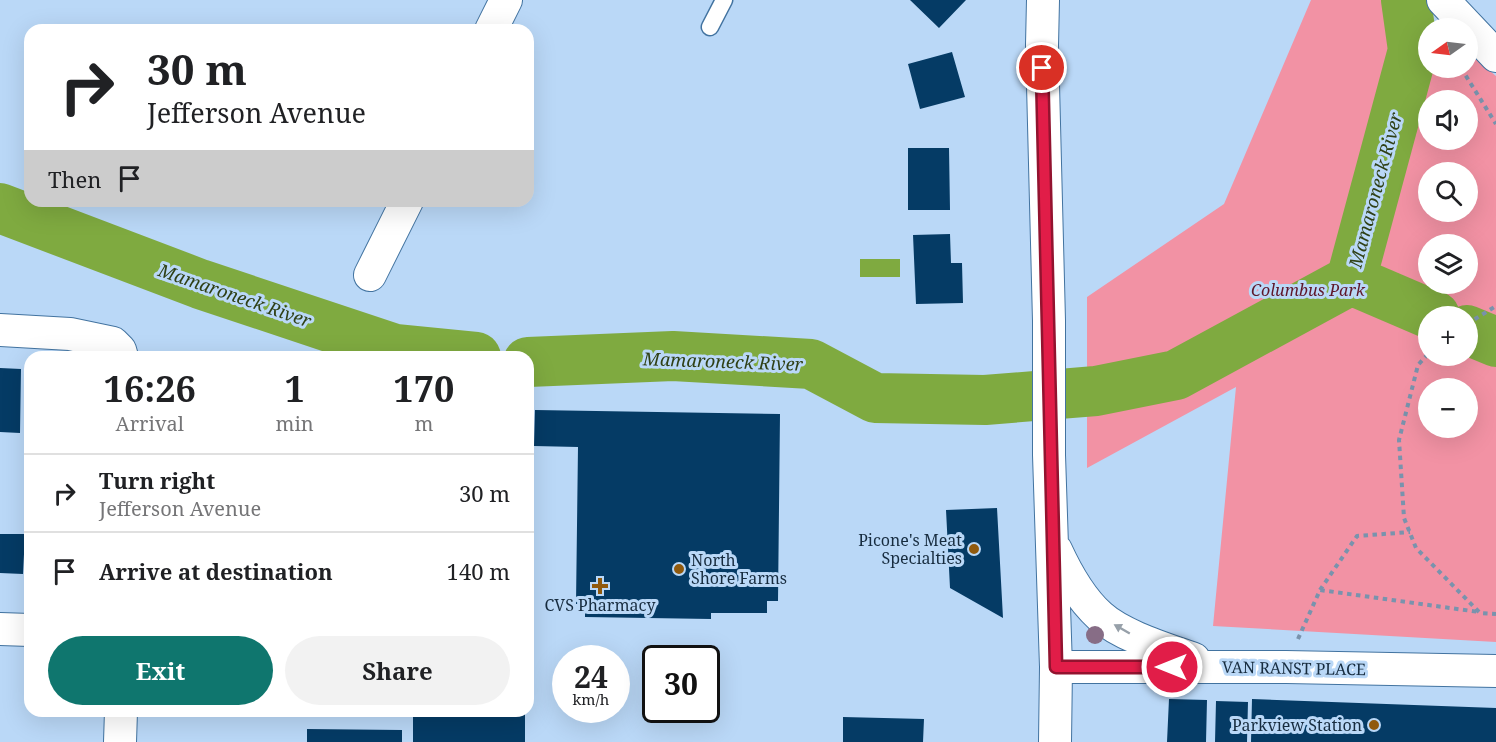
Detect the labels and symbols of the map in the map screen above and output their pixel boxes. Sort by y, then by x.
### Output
north arrow [1418,18,1478,78]
pin [1016,42,1067,93]
water label: Mamaroneck River [1342,109,1407,271]
water label: Mamaroneck River [154,257,315,333]
park label: Columbus Park [1251,279,1366,301]
water label: Mamaroneck River [642,346,804,376]
place label: Picone's Meat Specialties [858,529,962,569]
marker: Picone's Meat Specialties [967,542,981,556]
place label: North Shore Farms [691,549,787,589]
marker: North Shore Farms [672,562,686,576]
marker: CVS Pharmacy [593,579,607,593]
place label: CVS Pharmacy [545,594,656,616]
one-way arrow [1113,624,1130,634]
position arrow [1140,635,1204,699]
speed limit sign: 30 [642,645,720,723]
street label: VAN RANST PLACE [1222,656,1366,680]
place label: Parkview Station [1232,714,1362,736]
marker: Parkview Station [1367,718,1381,732]

